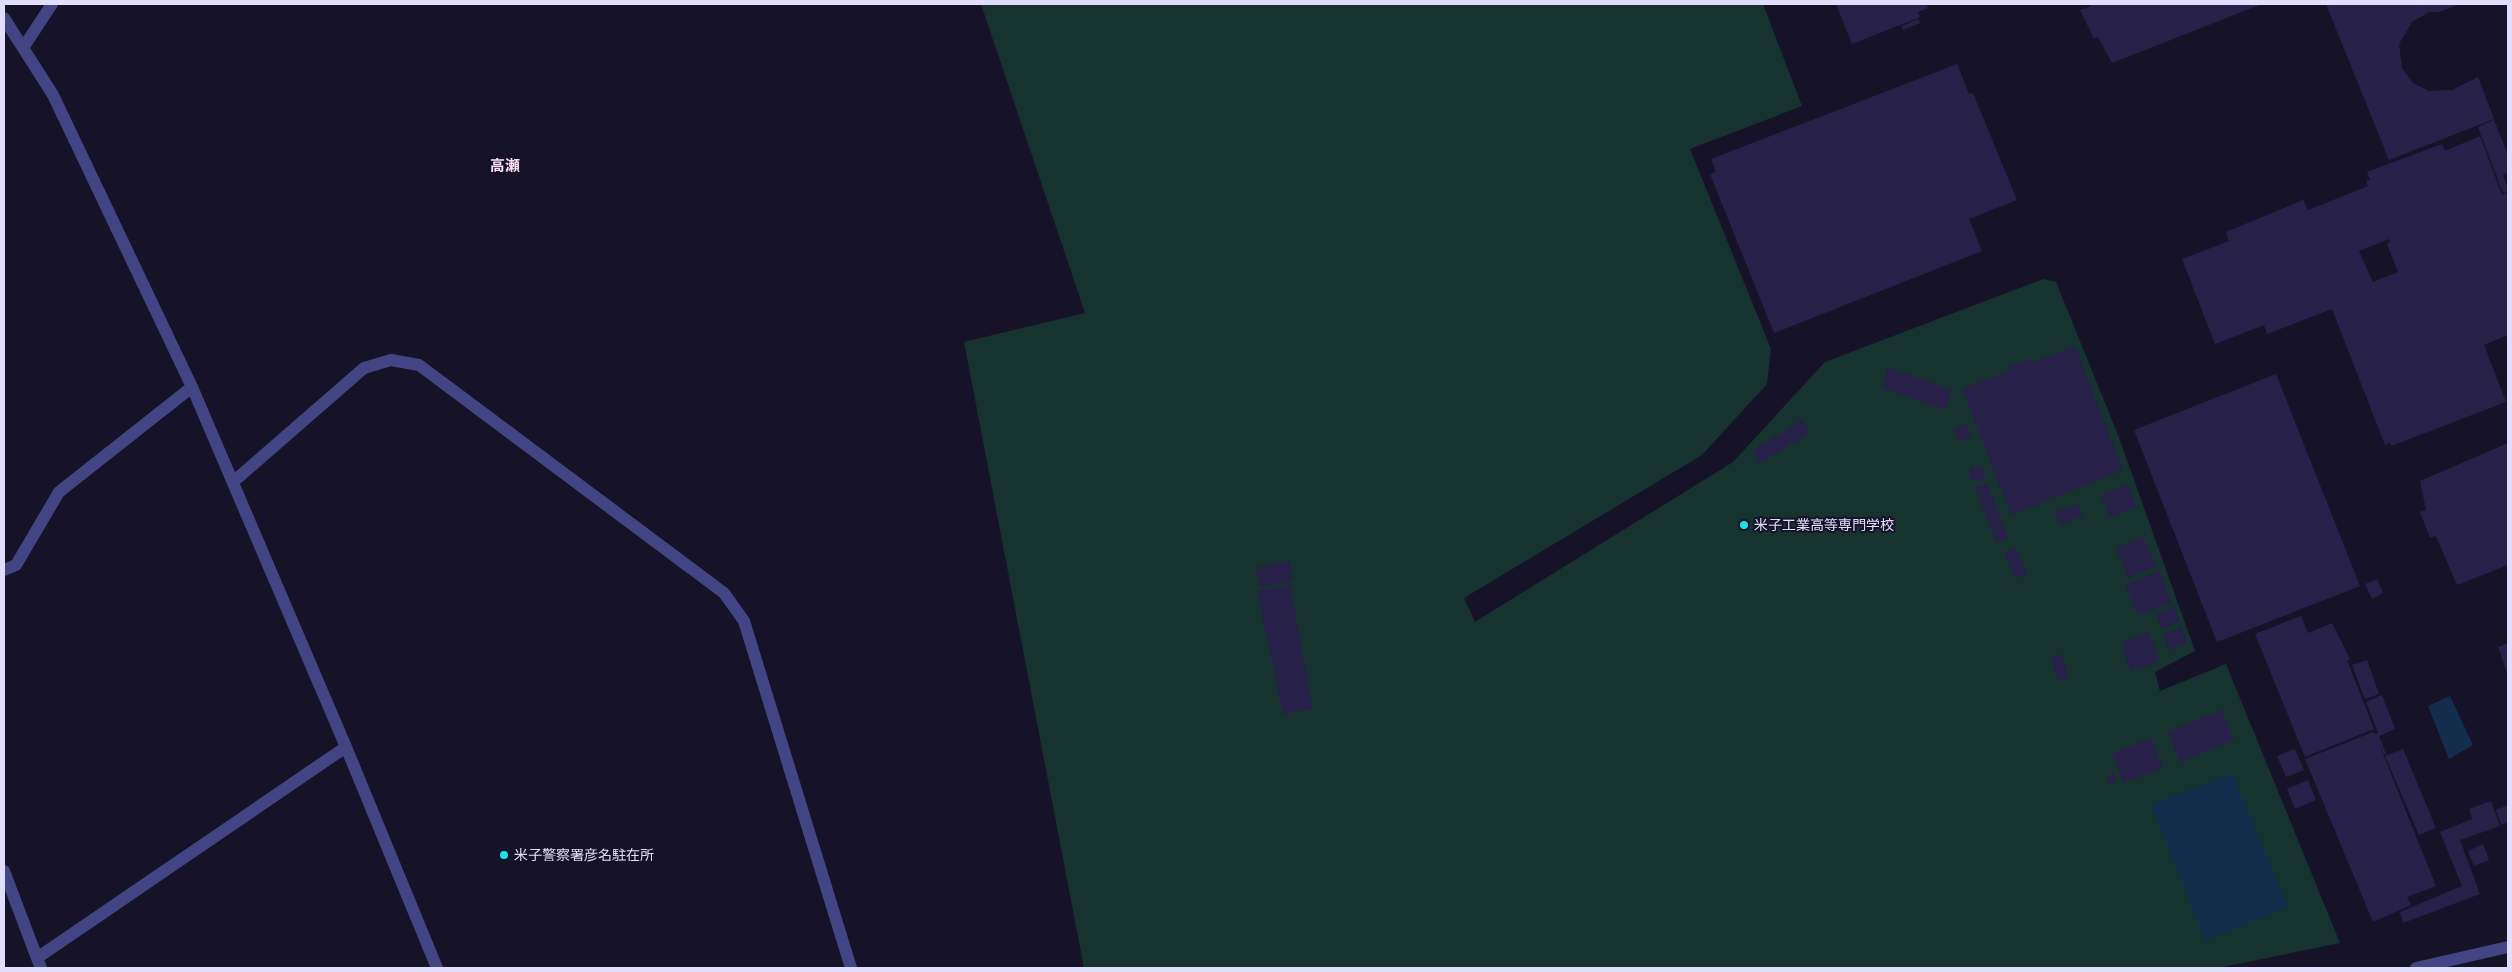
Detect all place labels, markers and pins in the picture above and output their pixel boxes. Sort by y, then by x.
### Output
place label: 米子工業高等専門学校 [1754,516,1894,534]
marker: 米子工業高等専門学校 [1738,519,1750,531]
place label: 米子警察署彦名駐在所 [514,846,654,864]
marker: 米子警察署彦名駐在所 [498,849,510,861]

